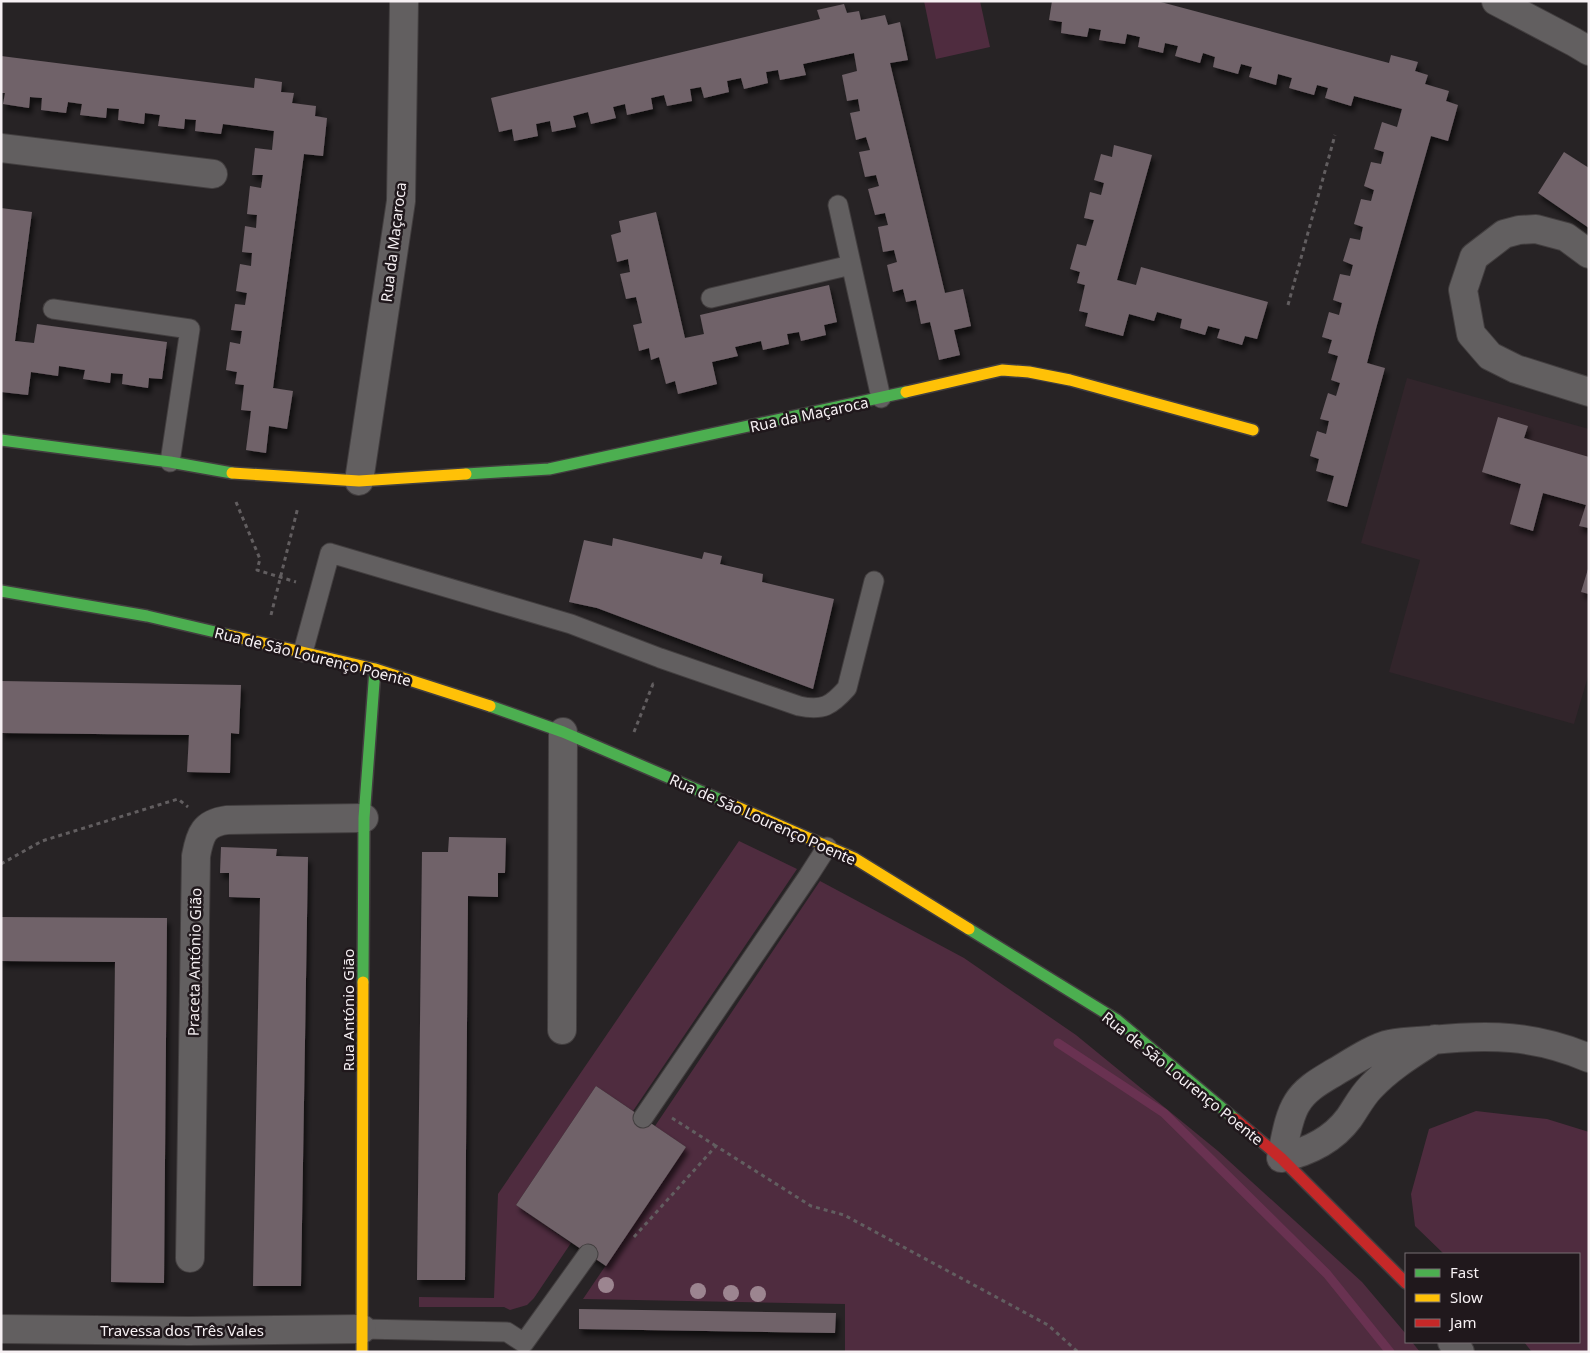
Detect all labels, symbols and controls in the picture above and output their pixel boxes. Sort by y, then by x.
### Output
street label: Rua da Maçaroca [376,181,410,303]
street label: Rua da Maçaroca [748,392,870,436]
street label: Rua de São Lourenço Poente [213,622,413,690]
street label: Rua de São Lourenço Poente [667,769,859,869]
street label: Praceta António Gião [183,888,205,1036]
street label: Rua António Gião [338,949,358,1071]
street label: Rua de São Lourenço Poente [1098,1007,1268,1149]
legend [1405,1253,1580,1343]
text: Fast [1450,1262,1479,1282]
text: Slow [1450,1287,1483,1307]
text: Jam [1448,1312,1477,1332]
street label: Travessa dos Três Vales [100,1320,264,1340]

